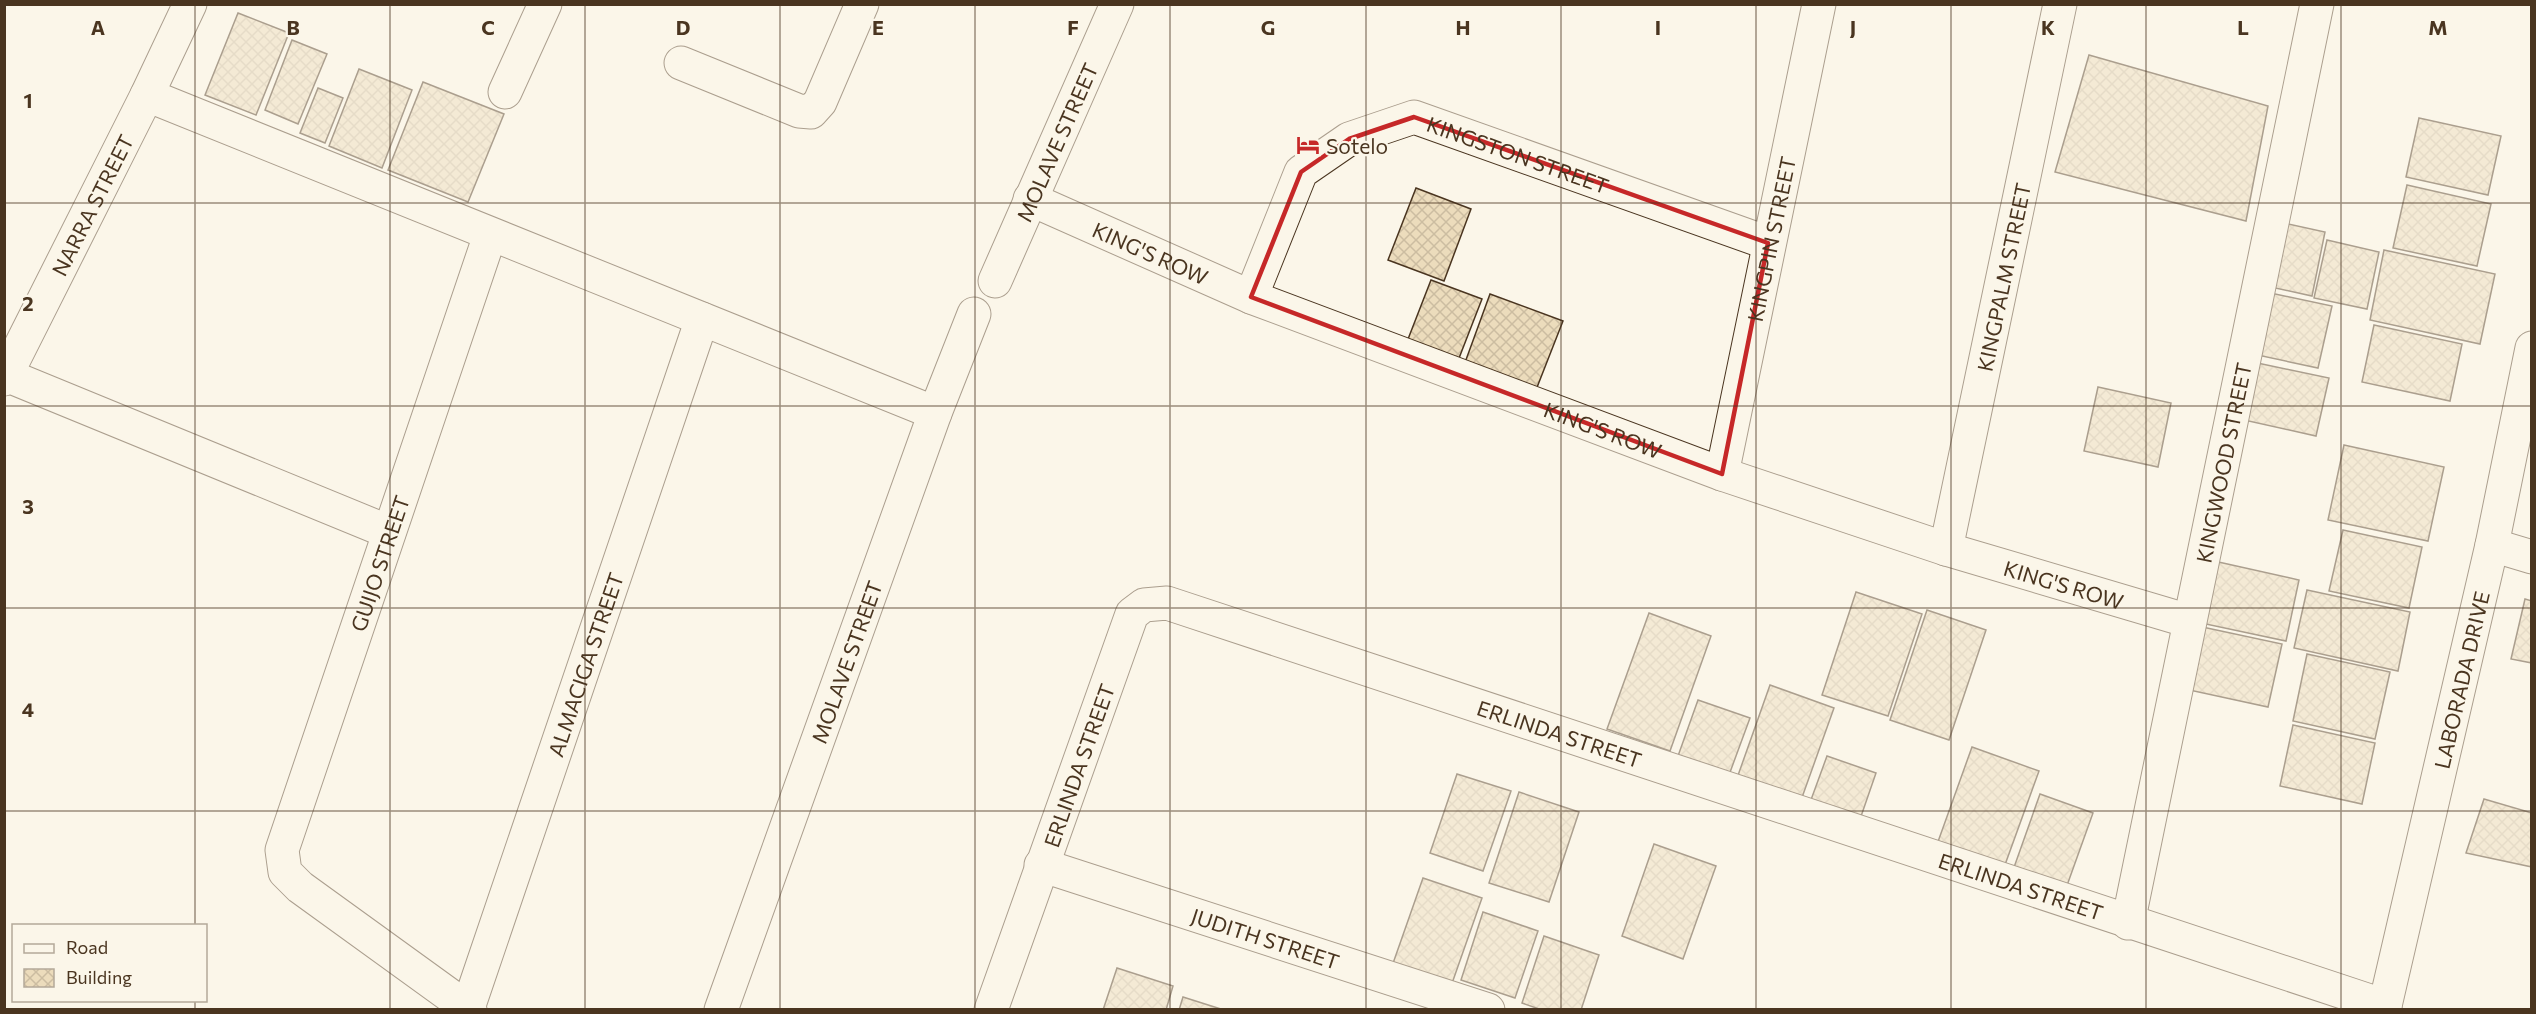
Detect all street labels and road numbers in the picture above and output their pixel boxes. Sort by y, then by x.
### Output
street label: MOLAVE STREET [1010,59,1102,225]
street label: KINGSTON STREET [1424,110,1612,198]
street label: NARRA STREET [46,130,138,280]
street label: KINGPIN STREET [1741,154,1800,324]
street label: KINGPALM STREET [1971,180,2035,373]
street label: KING'S ROW [1089,216,1212,289]
street label: KINGWOOD STREET [2190,360,2255,565]
street label: KING'S ROW [1541,396,1666,463]
street label: GUIJO STREET [344,492,414,634]
street label: KING'S ROW [2001,554,2127,613]
street label: ALMACIGA STREET [542,569,628,760]
street label: MOLAVE STREET [805,577,886,746]
street label: LABORADA DRIVE [2428,589,2493,771]
street label: ERLINDA STREET [1038,680,1119,850]
street label: ERLINDA STREET [1474,694,1645,772]
street label: ERLINDA STREET [1936,847,2106,924]
street label: JUDITH STREET [1188,902,1343,973]

